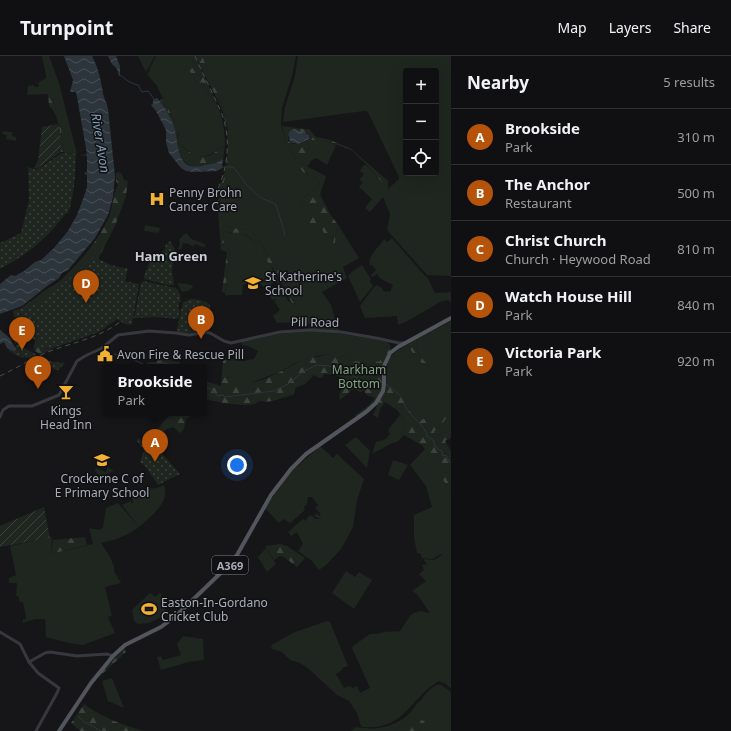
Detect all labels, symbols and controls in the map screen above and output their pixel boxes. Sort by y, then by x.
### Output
text: Turnpoint [20,15,113,41]
text: Map [558,18,587,37]
text: Layers [609,18,651,37]
text: Share [673,18,711,37]
map controls [403,68,439,176]
button: + [403,68,439,104]
text: Nearby [467,71,529,94]
text: 5 results [663,73,715,91]
button: − [403,104,439,140]
water label: River Avon [87,112,115,174]
text: Brookside [505,118,580,138]
text: A [476,128,485,146]
text: 310 m [677,128,715,146]
text: Park [505,138,532,156]
button: locate [403,140,439,176]
text: The Anchor [505,174,590,194]
place label: Penny Brohn Cancer Care [169,184,242,215]
text: B [476,184,484,202]
text: 500 m [677,184,715,202]
hospital icon: Penny Brohn Cancer Care [148,190,166,208]
text: Restaurant [505,194,572,212]
text: Christ Church [505,230,607,250]
text: C [476,240,484,258]
text: 810 m [677,240,715,258]
district label: Ham Green [135,247,207,265]
text: Church · Heywood Road [505,250,651,268]
place label: St Katherine's School [265,268,342,299]
pin: D [73,270,99,303]
school or university icon: St Katherine's School [244,274,262,292]
text: Watch House Hill [505,286,632,306]
text: D [475,296,485,314]
text: 840 m [677,296,715,314]
pin: B [188,306,214,339]
text: Park [505,306,532,324]
street label: Pill Road [291,313,339,331]
pin: E [9,317,35,350]
text: Victoria Park [505,342,601,362]
public building icon: Avon Fire & Rescue Pill [96,345,114,363]
place label: Avon Fire & Rescue Pill [117,346,244,363]
text: E [476,352,484,370]
text: 920 m [677,352,715,370]
pin: C [25,356,51,389]
park label: Markham Bottom [332,361,386,392]
text: Park [505,362,532,380]
popup [103,364,207,416]
text: Brookside [118,371,192,391]
bar icon: Kings Head Inn [57,383,75,401]
text: Park [118,391,145,409]
place label: Kings Head Inn [40,402,92,433]
pin: A [142,429,168,462]
school or university icon: Crockerne C of E Primary School [93,451,111,469]
your location [227,455,247,475]
place label: Crockerne C of E Primary School [55,470,149,501]
road number: A369 [212,556,248,574]
place label: Easton-In-Gordano Cricket Club [161,594,268,625]
sports icon: Easton-In-Gordano Cricket Club [140,600,158,618]

